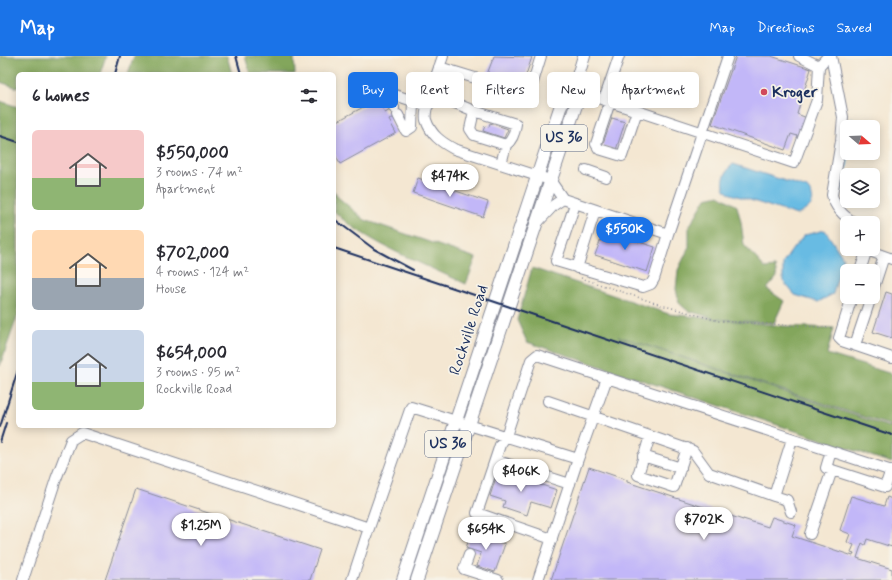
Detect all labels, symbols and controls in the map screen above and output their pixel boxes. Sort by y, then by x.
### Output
text: Map [20,16,55,41]
text: Map [709,19,735,37]
text: Directions [757,19,815,37]
text: Saved [837,19,872,37]
chip: Buy [348,72,398,108]
chip: Rent [406,72,464,108]
chip: Filters [472,72,539,108]
chip: New [547,72,600,108]
chip: Apartment [608,72,699,108]
place label: Kroger [772,82,818,104]
text: 6 homes [32,85,90,107]
icon: filters [298,85,320,107]
marker: Kroger [759,87,769,97]
north arrow [840,120,880,160]
map controls [840,120,880,304]
road number: US 36 [541,125,587,151]
text: $550,000 [156,142,229,164]
icon: home [64,146,112,194]
text: 3 rooms · 74 m² [156,164,243,181]
pin: $474K [422,164,478,198]
text: $474K [431,168,469,185]
button: layers [840,168,880,208]
text: Apartment [156,181,215,198]
button: + [840,216,880,256]
pin: $550K [597,217,653,251]
text: $550K [605,221,645,238]
text: $702,000 [156,242,229,264]
icon: home [64,246,112,294]
text: 4 rooms · 124 m² [156,264,249,281]
button: − [840,264,880,304]
text: House [156,281,187,298]
street label: Rockville Road [445,282,493,378]
text: $654,000 [156,342,227,364]
icon: home [64,346,112,394]
text: 3 rooms · 95 m² [156,364,240,381]
text: Rockville Road [156,381,232,398]
road number: US 36 [425,431,471,457]
pin: $406K [493,459,549,493]
text: $406K [502,463,540,480]
pin: $702K [676,507,732,541]
text: $702K [684,511,724,528]
pin: $1.25M [168,513,234,547]
text: $1.25M [181,517,221,534]
pin: $654K [458,517,514,551]
text: $654K [467,521,505,538]

